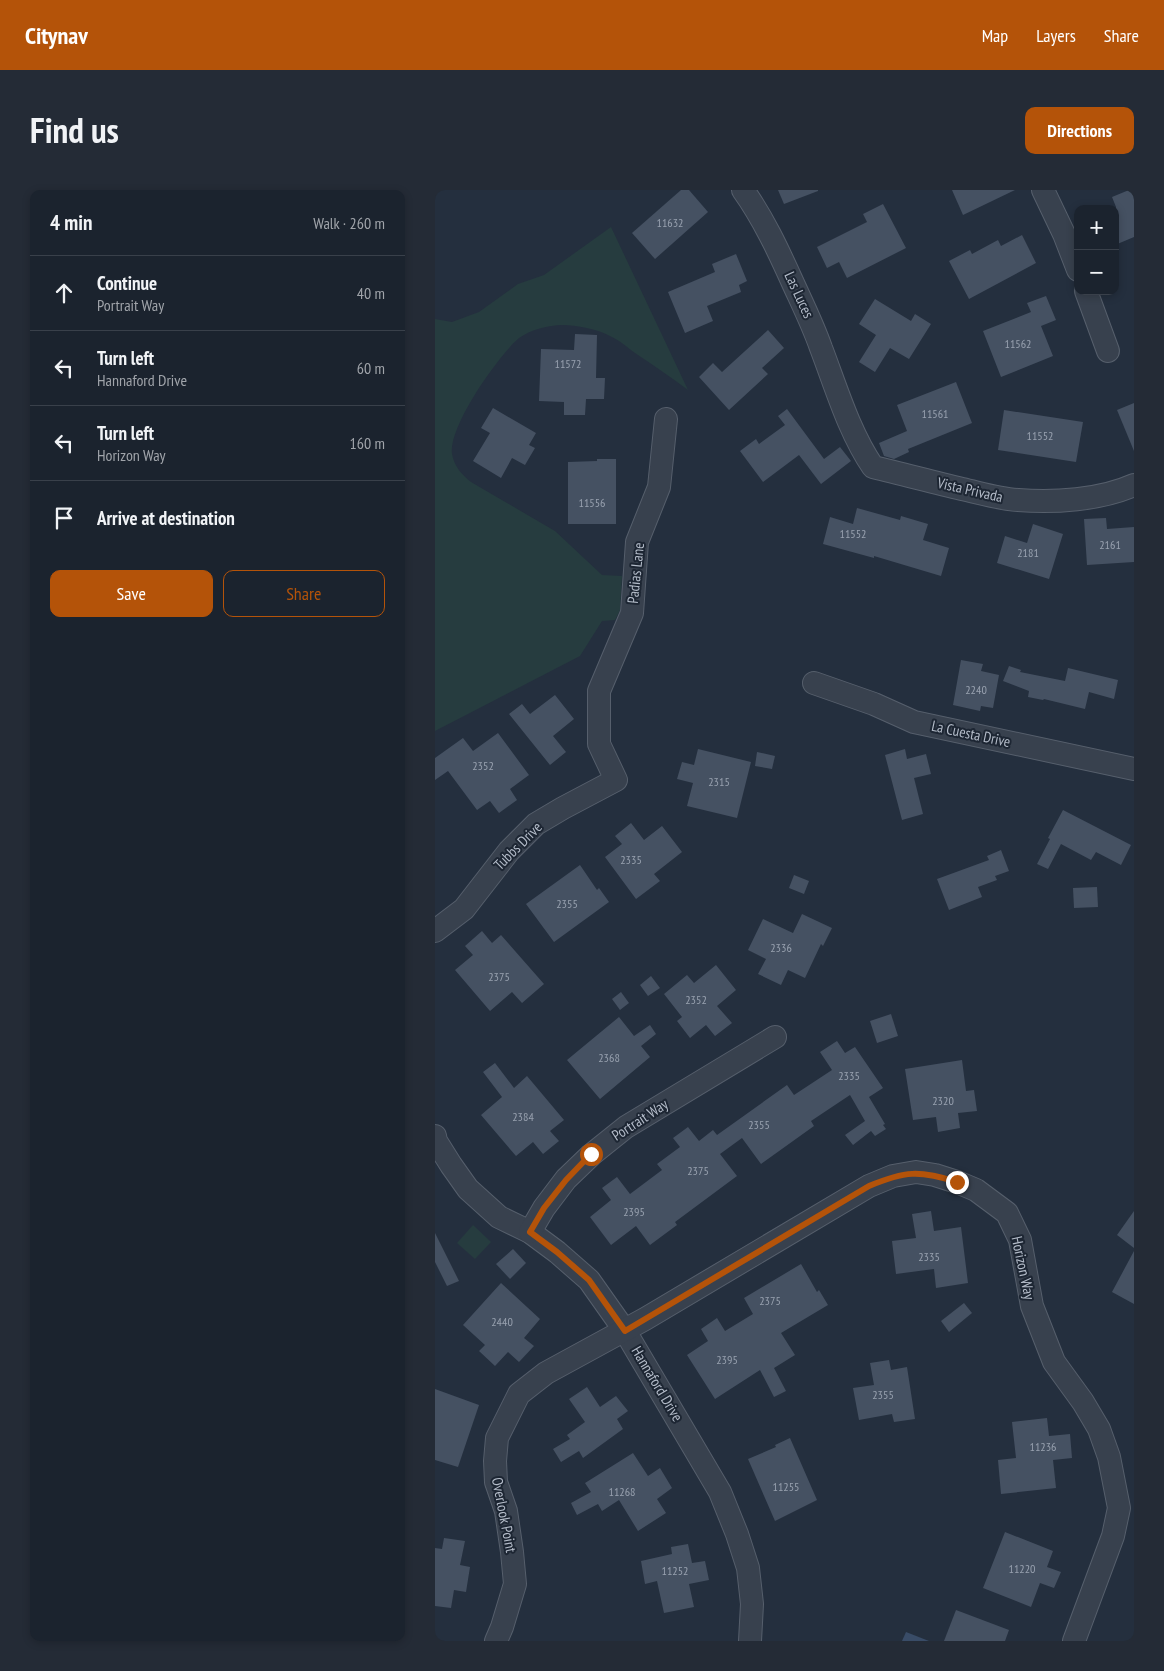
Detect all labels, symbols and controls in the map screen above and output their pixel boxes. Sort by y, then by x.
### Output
text: Citynav [25,20,88,51]
text: Map [982,24,1008,47]
text: Layers [1036,24,1076,47]
text: Share [1104,24,1139,47]
text: Find us [30,107,119,153]
button: Directions [1025,107,1134,154]
map controls [1074,205,1119,295]
button: + [1074,205,1119,250]
text: 4 min [50,209,92,236]
text: Walk · 260 m [313,213,385,233]
house number: 11632 [656,215,684,230]
button: − [1074,250,1119,295]
street label: Las Luces [780,269,818,321]
text: Continue [97,271,157,295]
icon: ahead [50,279,78,307]
text: 40 m [357,283,385,303]
text: Portrait Way [97,295,164,315]
house number: 11562 [1004,336,1032,351]
text: Turn left [97,346,154,370]
icon: left [50,354,78,382]
house number: 11572 [554,356,582,371]
text: 60 m [357,358,385,378]
text: Hannaford Drive [97,370,187,390]
house number: 11561 [921,406,949,421]
text: Turn left [97,421,154,445]
house number: 11552 [1026,428,1054,443]
icon: left [50,429,78,457]
text: 160 m [350,433,385,453]
text: Horizon Way [97,445,166,465]
street label: Vista Privada [935,473,1005,506]
house number: 11556 [578,495,606,510]
icon: arrive [50,504,78,532]
text: Arrive at destination [97,506,235,530]
house number: 11552 [839,526,867,541]
house number: 2161 [1099,537,1121,552]
street label: Padias Lane [623,542,648,604]
house number: 2181 [1017,545,1039,560]
button: Save [50,570,213,617]
button: Share [223,570,385,617]
house number: 2240 [965,682,987,697]
street label: La Cuesta Drive [930,716,1012,751]
house number: 2352 [472,758,494,773]
house number: 2315 [708,774,730,789]
street label: Tubbs Drive [490,818,546,874]
house number: 2335 [620,852,642,867]
house number: 2355 [556,896,578,911]
house number: 2336 [770,940,792,955]
house number: 2375 [488,969,510,984]
house number: 2352 [685,992,707,1007]
house number: 2368 [598,1050,620,1065]
house number: 2335 [838,1068,860,1083]
house number: 2320 [932,1093,954,1108]
street label: Portrait Way [608,1094,672,1145]
house number: 2384 [512,1109,534,1124]
house number: 2355 [748,1117,770,1132]
route start [580,1143,603,1166]
house number: 2375 [687,1163,709,1178]
route end [946,1171,969,1194]
house number: 2395 [623,1204,645,1219]
street label: Horizon Way [1008,1234,1040,1302]
house number: 2335 [918,1249,940,1264]
house number: 2375 [759,1293,781,1308]
house number: 2440 [491,1314,513,1329]
street label: Hannaford Drive [628,1343,687,1425]
house number: 2395 [716,1352,738,1367]
house number: 2355 [872,1387,894,1402]
house number: 11236 [1029,1439,1057,1454]
street label: Overlook Point [488,1476,521,1554]
house number: 11255 [772,1479,800,1494]
house number: 11268 [608,1484,636,1499]
house number: 11220 [1008,1561,1036,1576]
house number: 11252 [661,1563,689,1578]

